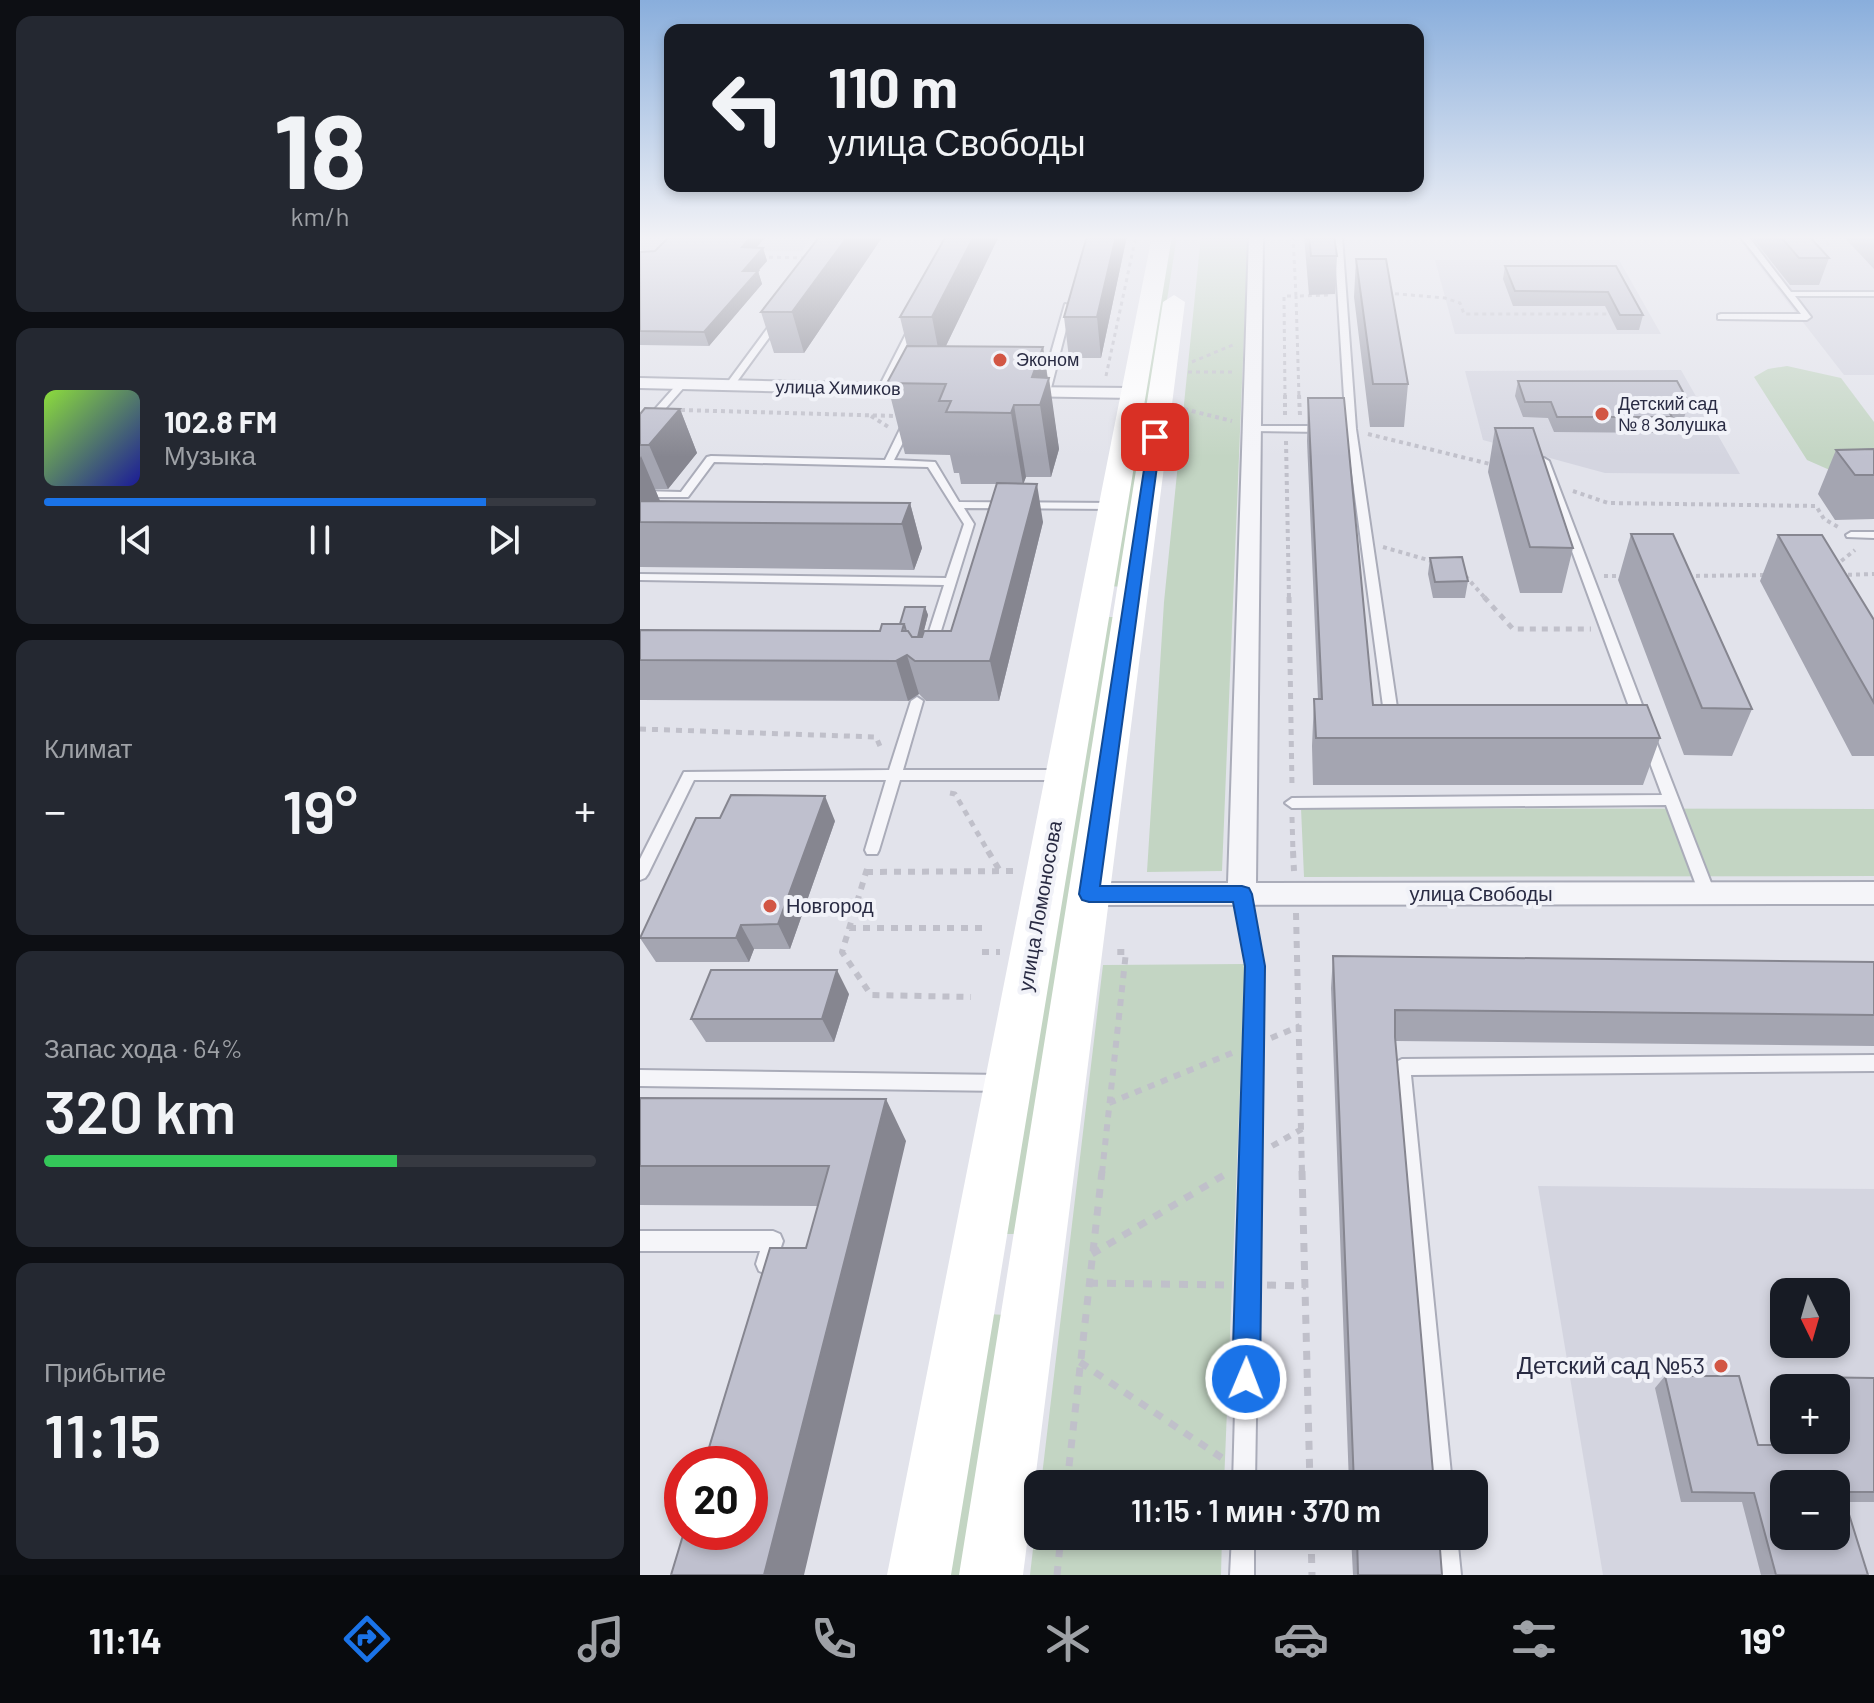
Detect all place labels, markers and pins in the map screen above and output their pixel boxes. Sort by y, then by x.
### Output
place label: Эконом [1016,348,1079,370]
marker: Эконом [991,351,1009,369]
place label: Детский сад № 8 Золушка [1618,392,1728,435]
pin [1121,403,1189,471]
marker: Детский сад № 8 Золушка [1593,405,1611,423]
place label: Новгород [786,893,874,917]
marker: Новгород [761,897,779,915]
place label: Детский сад №53 [1517,1350,1705,1379]
marker: Детский сад №53 [1712,1357,1730,1375]

